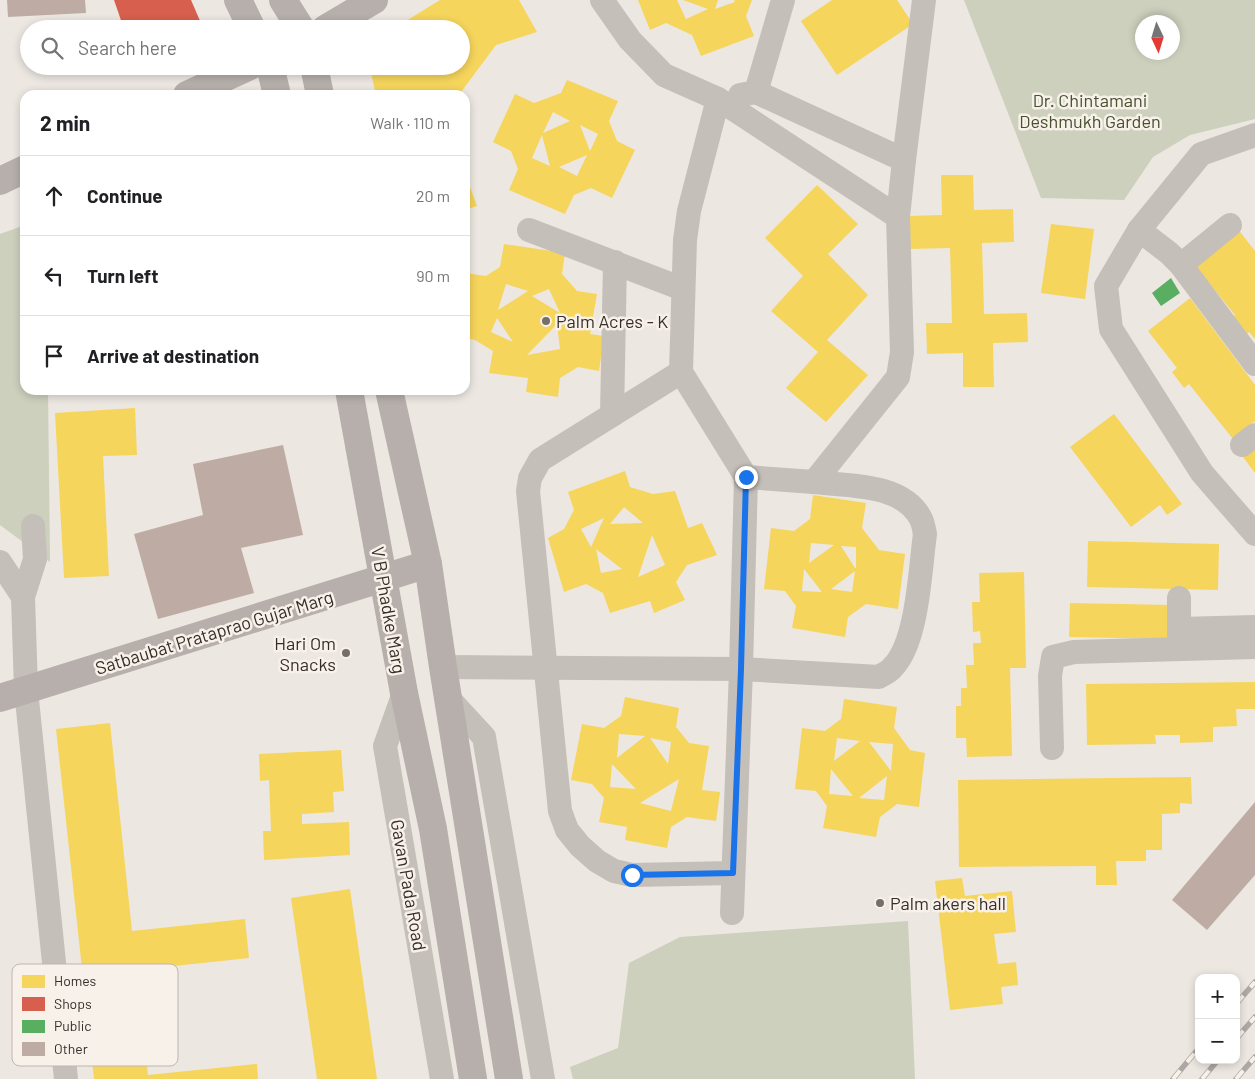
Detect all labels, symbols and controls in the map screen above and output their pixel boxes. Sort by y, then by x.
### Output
north arrow [1135,15,1180,60]
search box [20,20,470,75]
icon: search [38,34,66,62]
text: Search here [78,36,177,59]
park label: Dr. Chintamani Deshmukh Garden [1019,89,1161,132]
text: 2 min [40,110,90,135]
text: Walk · 110 m [370,113,450,132]
icon: ahead [40,182,68,210]
text: Continue [87,184,163,207]
text: 20 m [416,186,450,205]
icon: left [40,262,68,290]
text: Turn left [87,264,158,287]
text: 90 m [416,266,450,285]
place label: Palm Acres - K [556,310,668,332]
marker: Palm Acres - K [540,315,552,327]
icon: arrive [40,342,68,370]
text: Arrive at destination [87,344,259,367]
route end [735,466,758,489]
street label: V B Phadke Marg [367,545,411,675]
street label: Satbaubat Prataprao Gujar Marg [92,585,336,679]
place label: Hari Om Snacks [274,632,336,675]
marker: Hari Om Snacks [340,647,352,659]
street label: Gavan Pada Road [387,818,431,952]
route start [621,864,644,887]
place label: Palm akers hall [890,892,1006,914]
marker: Palm akers hall [874,897,886,909]
legend [12,964,178,1066]
text: Homes [54,972,97,989]
map controls [1195,974,1240,1064]
button: + [1195,974,1240,1019]
text: Shops [54,995,92,1012]
text: Public [54,1017,92,1034]
button: − [1195,1019,1240,1064]
text: Other [54,1040,88,1057]

